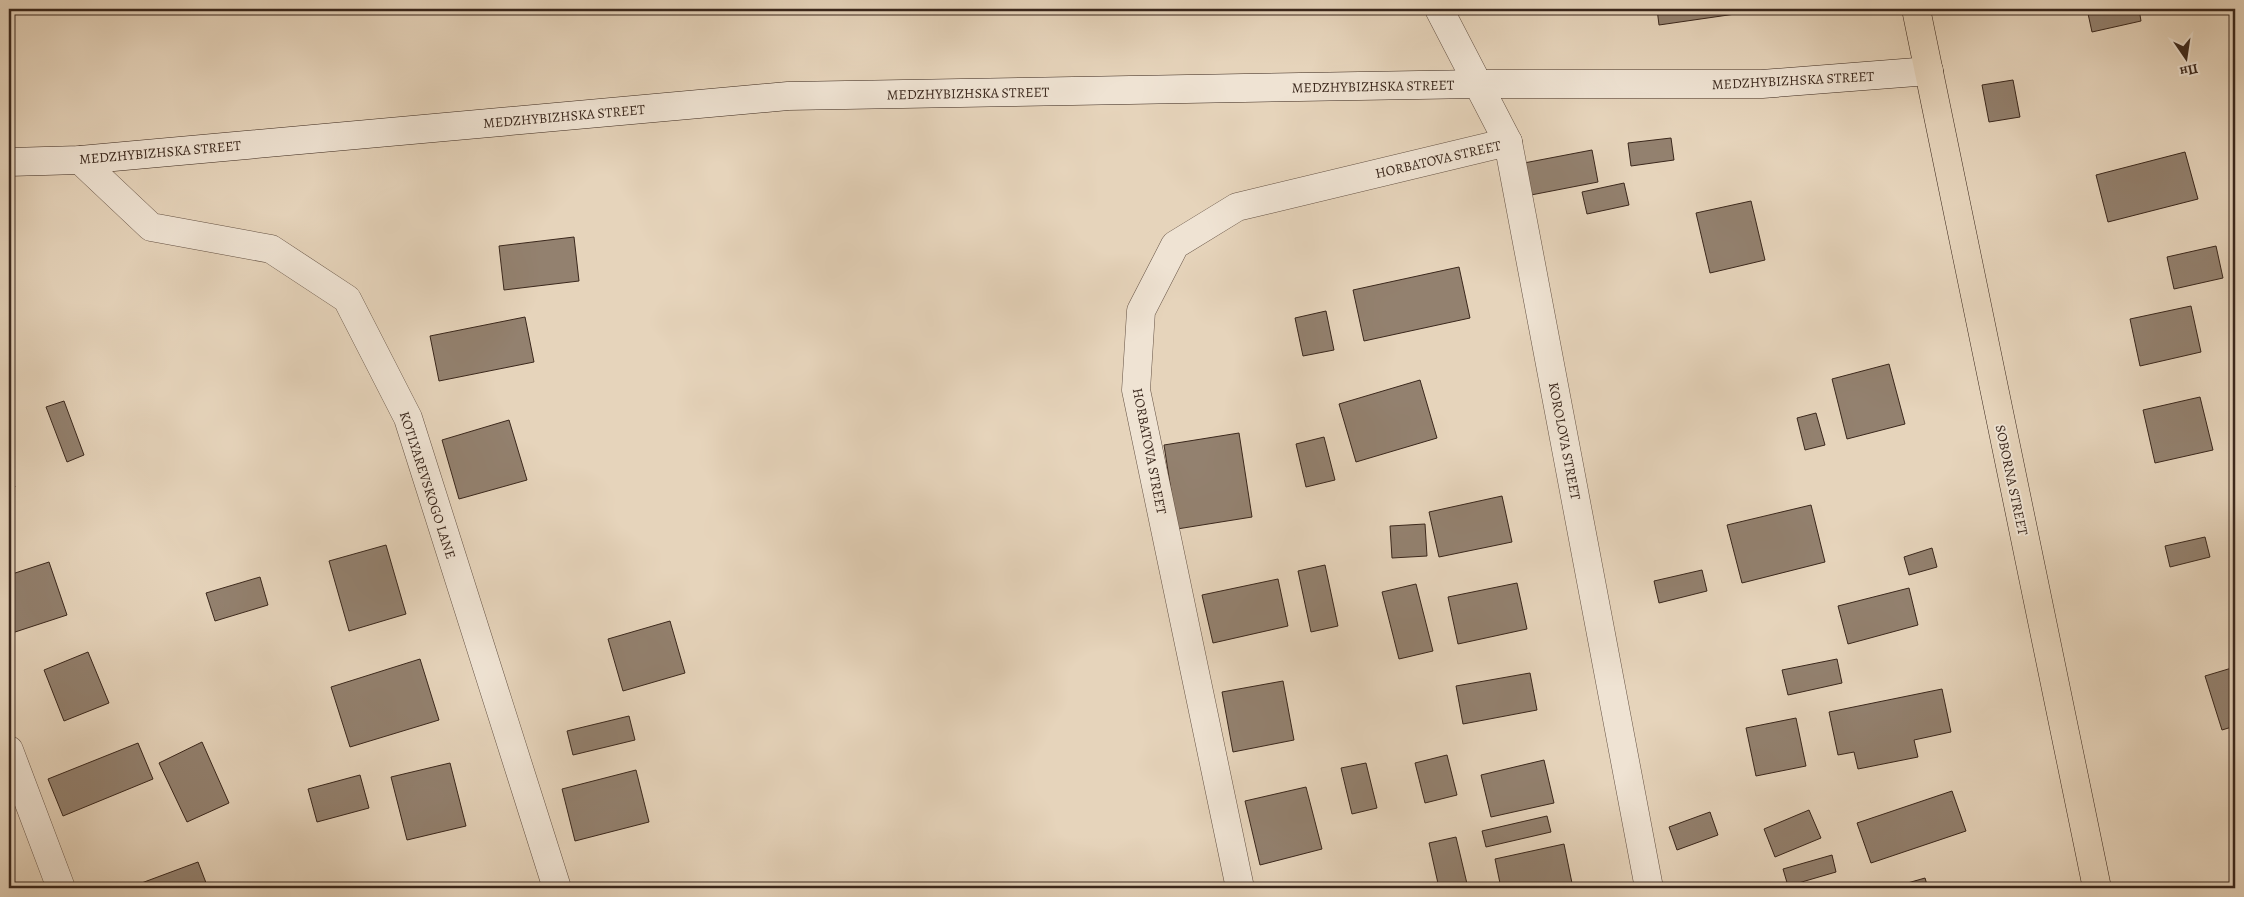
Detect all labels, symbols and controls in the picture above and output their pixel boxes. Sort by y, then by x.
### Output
north arrow [2162,32,2212,82]
text: Пн [2178,59,2200,81]
street label: MEDZHYBIZHSKA STREET [1711,67,1875,94]
street label: MEDZHYBIZHSKA STREET [1292,76,1455,97]
street label: MEDZHYBIZHSKA STREET [887,83,1050,104]
street label: MEDZHYBIZHSKA STREET [482,100,646,133]
street label: MEDZHYBIZHSKA STREET [78,136,242,169]
street label: HORBATOVA STREET [1373,136,1503,183]
street label: KOROLOVA STREET [1544,381,1585,502]
street label: HORBATOVA STREET [1128,386,1171,516]
street label: KOTLYAREVSKOGO LANE [395,409,460,561]
street label: SOBORNA STREET [1991,423,2033,537]

